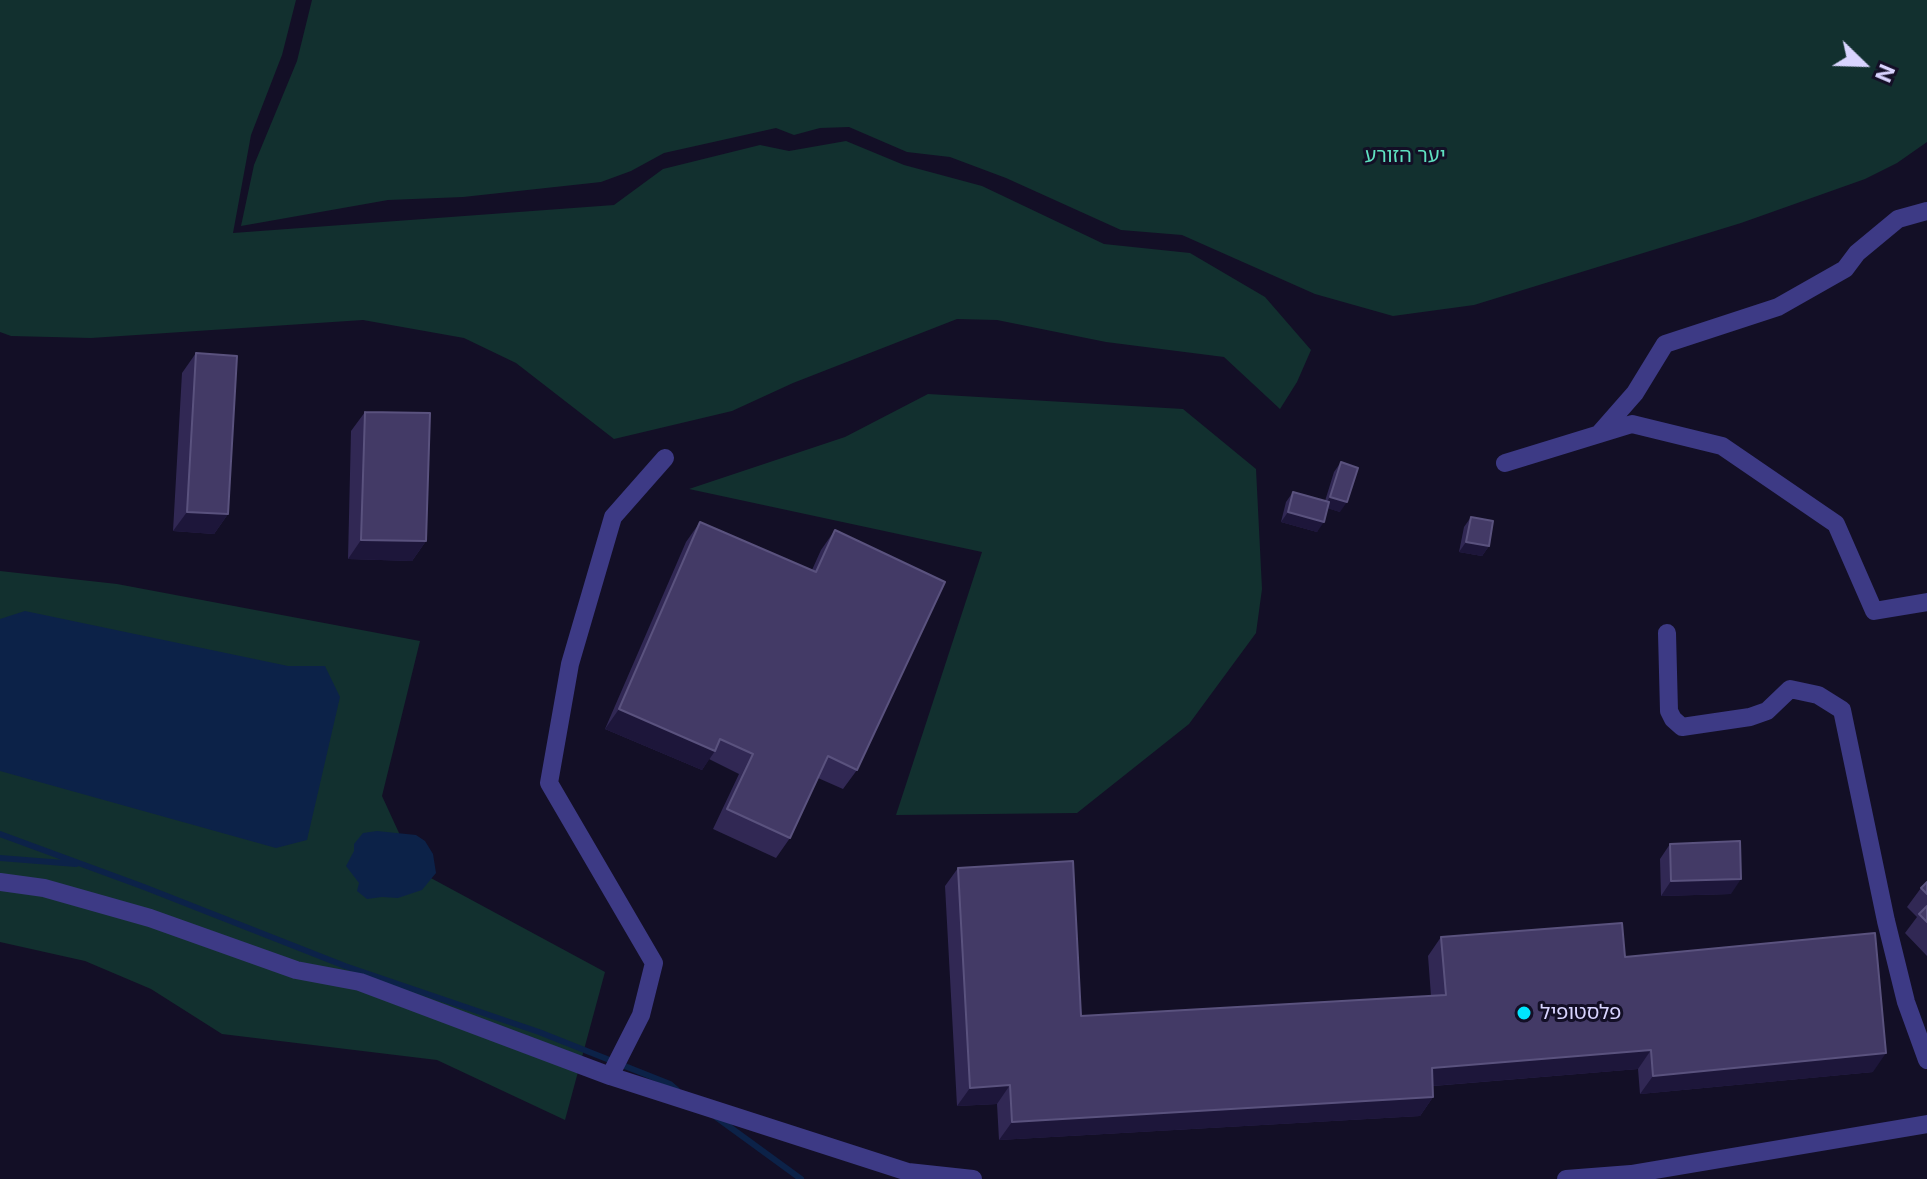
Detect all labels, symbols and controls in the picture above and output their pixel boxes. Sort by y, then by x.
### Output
north arrow [1823,24,1903,104]
text: N [1870,61,1900,86]
park label: יער הזורע [1364,144,1446,168]
place label: פלסטופיל [1540,1001,1621,1025]
marker: פלסטופיל [1515,1004,1533,1022]

